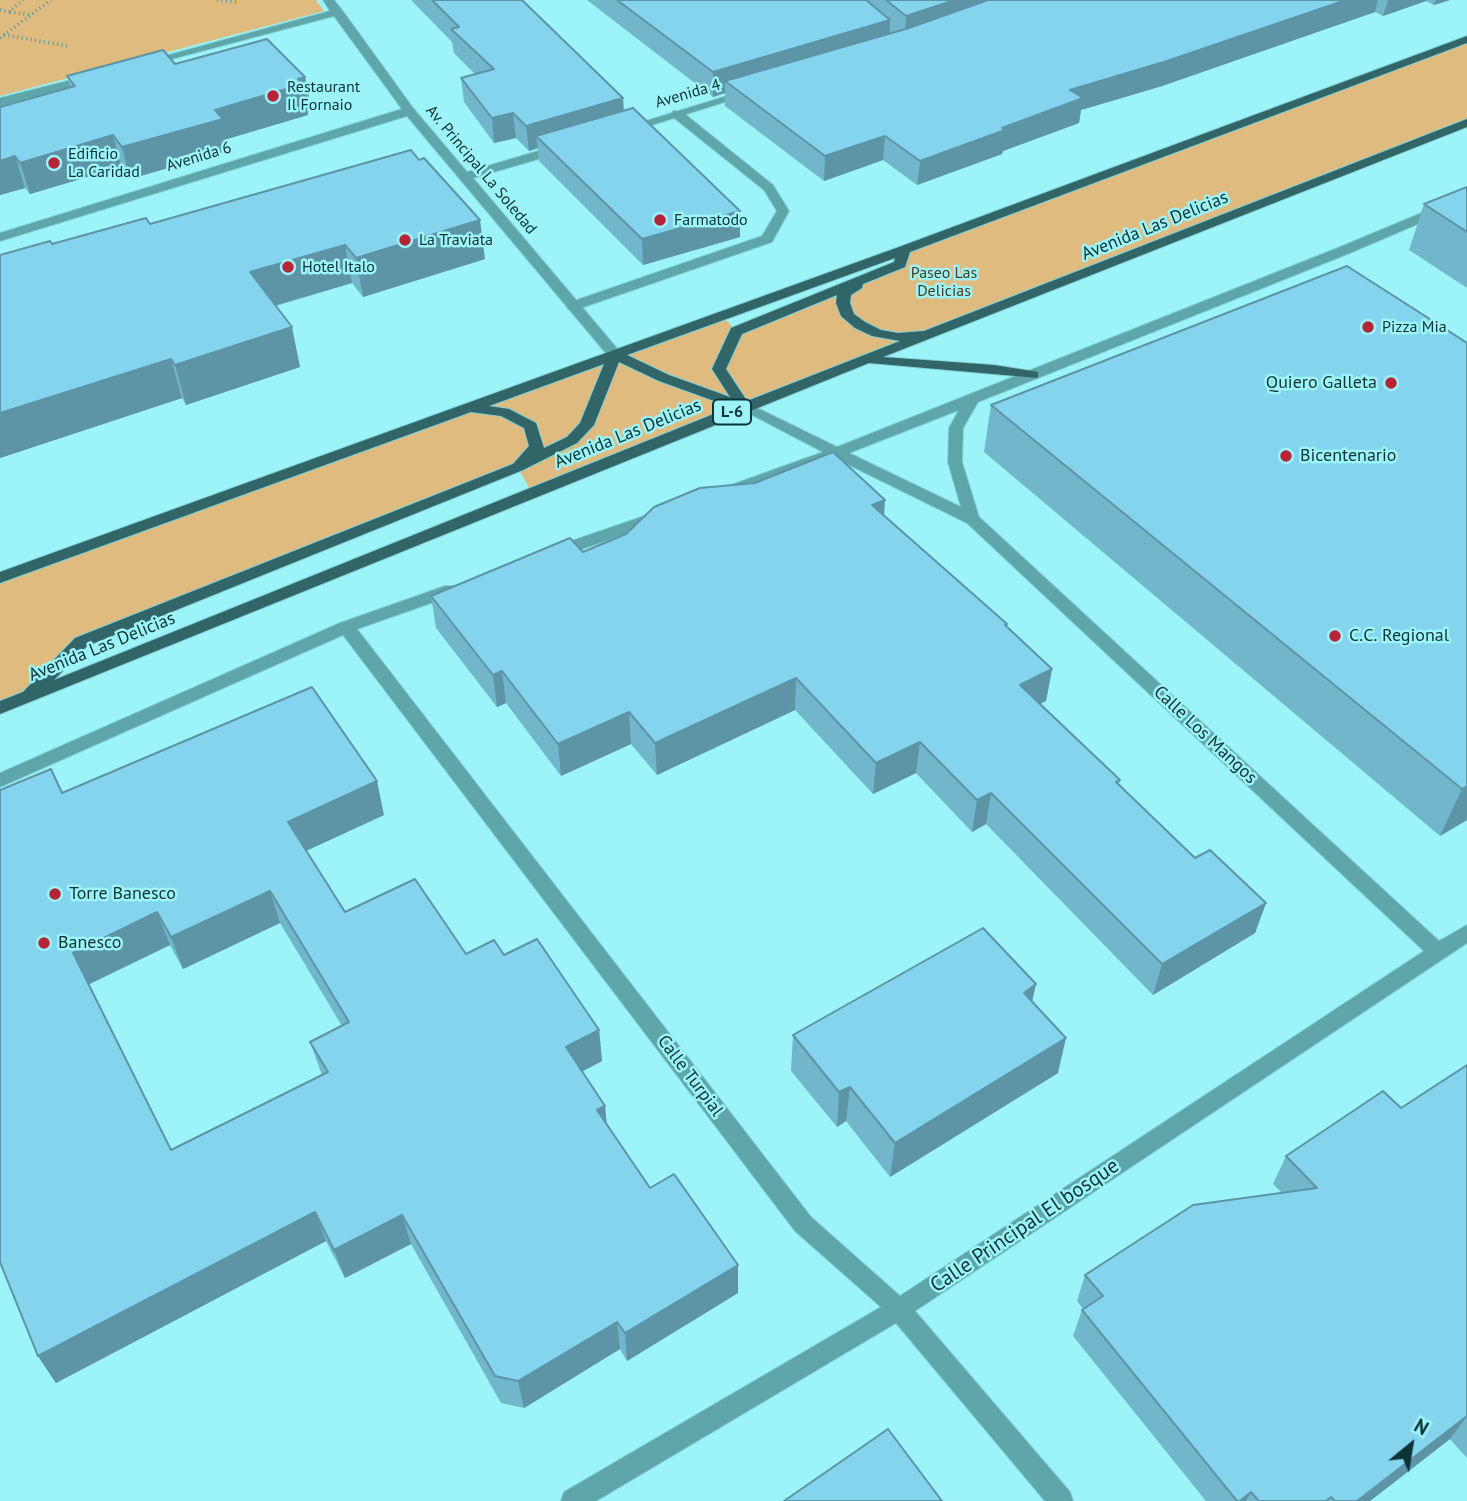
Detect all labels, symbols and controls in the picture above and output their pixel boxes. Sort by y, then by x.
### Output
street label: Avenida 4 [653,76,723,112]
place label: Restaurant Il Fornaio [287,77,360,115]
marker: Restaurant Il Fornaio [265,88,281,104]
street label: Av. Principal La Soledad [422,102,540,238]
street label: Avenida 6 [164,138,234,176]
place label: Edificio La Caridad [68,144,140,182]
marker: Edificio La Caridad [46,155,62,171]
street label: Avenida Las Delicias [1078,187,1232,265]
place label: Farmatodo [674,210,748,230]
marker: Farmatodo [652,212,668,228]
place label: La Traviata [419,230,493,250]
marker: La Traviata [397,232,413,248]
place label: Hotel Italo [302,257,375,277]
marker: Hotel Italo [280,259,296,275]
park label: Paseo Las Delicias [911,263,977,301]
place label: Pizza Mia [1382,317,1447,337]
marker: Pizza Mia [1360,319,1376,335]
place label: Quiero Galleta [1266,372,1377,394]
marker: Quiero Galleta [1383,375,1399,391]
street label: Avenida Las Delicias [551,395,705,473]
road number: L-6 [713,400,751,424]
place label: Bicentenario [1300,445,1396,467]
marker: Bicentenario [1278,448,1294,464]
street label: Avenida Las Delicias [25,608,179,686]
place label: C.C. Regional [1349,625,1449,647]
marker: C.C. Regional [1327,628,1343,644]
street label: Calle Los Mangos [1149,682,1261,788]
place label: Torre Banesco [69,883,176,905]
marker: Torre Banesco [47,886,63,902]
place label: Banesco [58,932,121,954]
marker: Banesco [36,935,52,951]
street label: Calle Turpial [652,1031,728,1121]
street label: Calle Principal El bosque [926,1153,1124,1299]
north arrow [1376,1410,1446,1480]
text: N [1410,1413,1433,1440]

